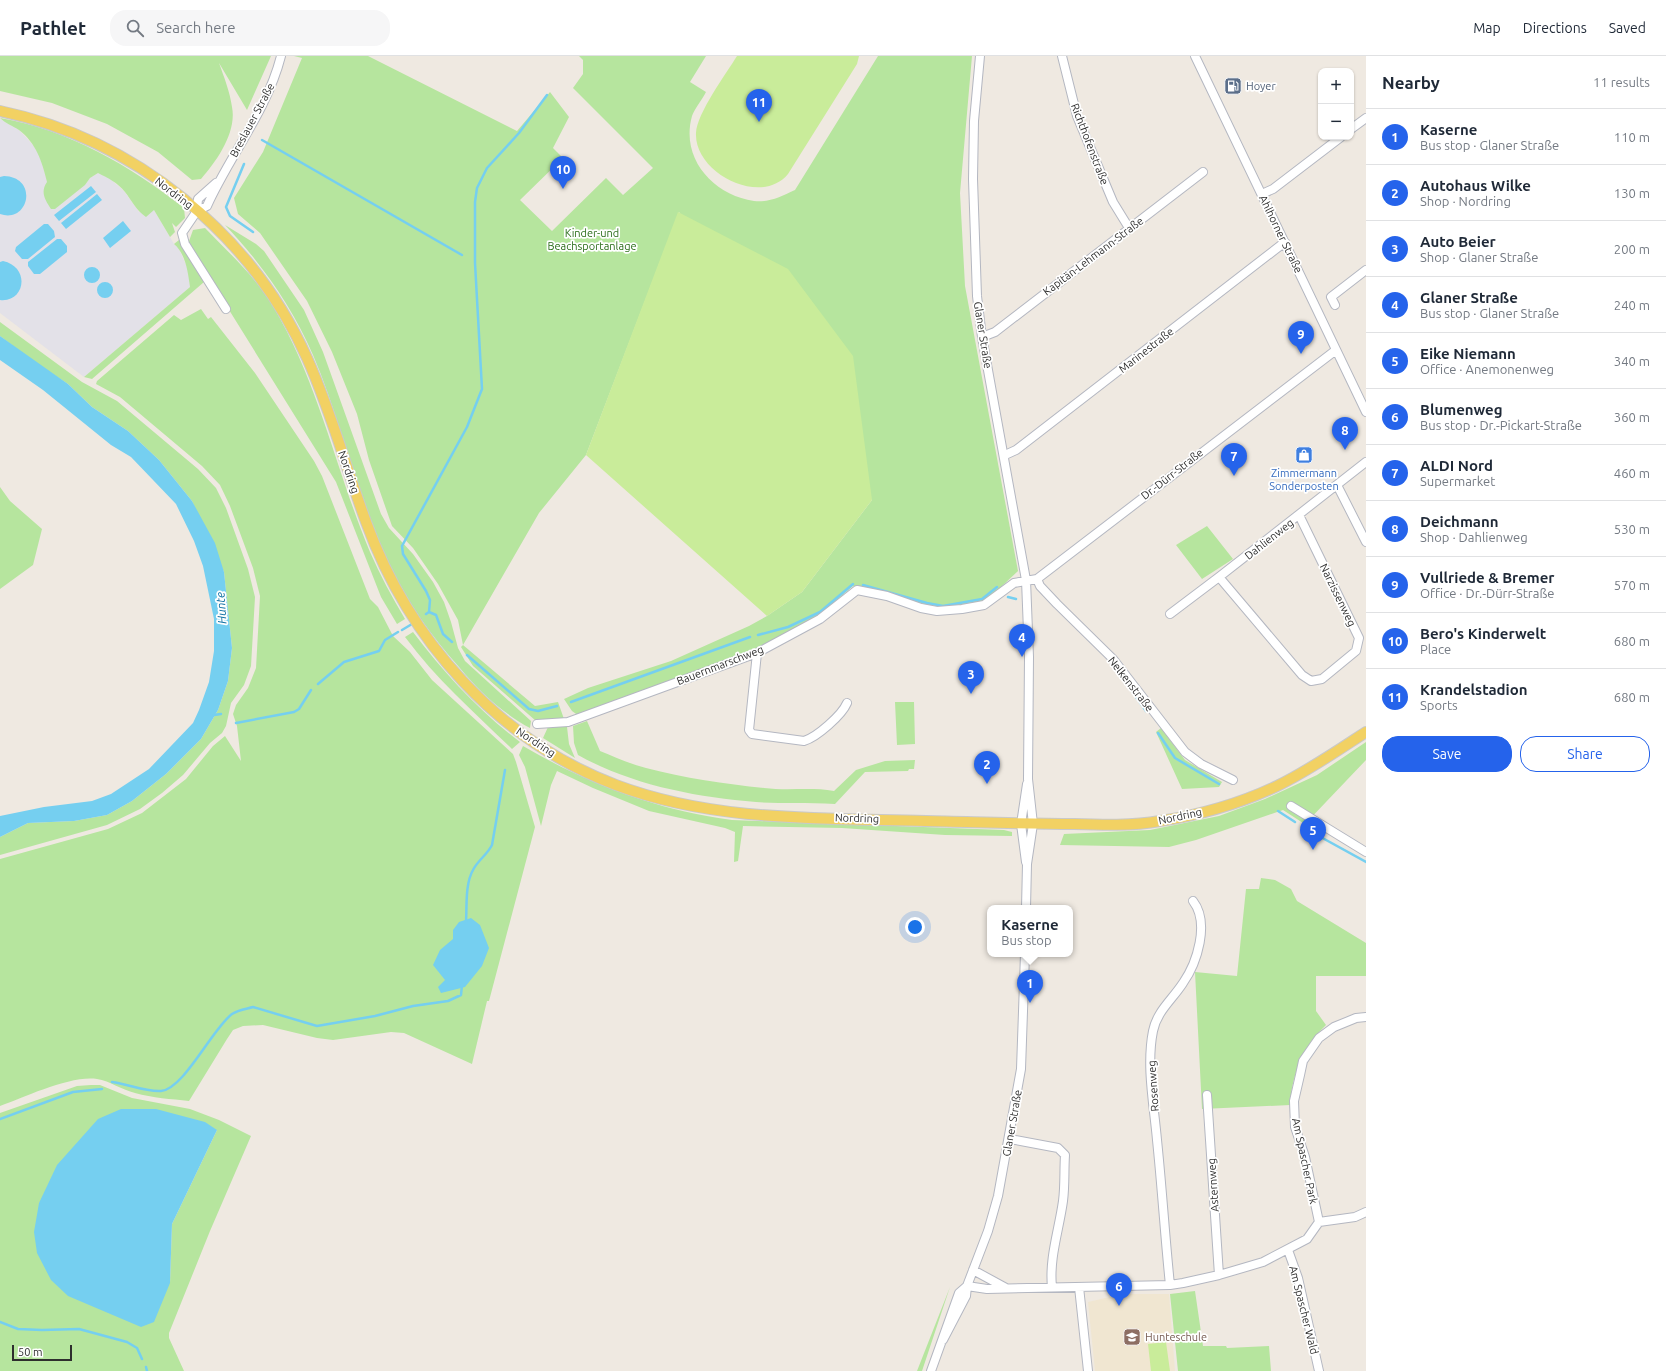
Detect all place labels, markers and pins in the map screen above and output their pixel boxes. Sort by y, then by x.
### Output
fuel station icon: Hoyer [1223,76,1243,96]
place label: Hoyer [1246,80,1276,92]
pin: 11 [746,89,772,122]
pin: 10 [550,156,576,189]
pin: 9 [1288,321,1314,354]
pin: 8 [1332,417,1358,450]
pin: 7 [1221,443,1247,476]
shop icon: Zimmermann Sonderposten [1294,445,1314,465]
place label: Zimmermann Sonderposten [1269,467,1339,492]
pin: 4 [1009,624,1035,657]
pin: 3 [958,661,984,694]
pin: 2 [974,751,1000,784]
pin: 5 [1300,817,1326,850]
pin: 1 [1017,970,1043,1003]
pin: 6 [1106,1273,1132,1306]
school or university icon: Hunteschule [1122,1327,1142,1347]
place label: Hunteschule [1145,1331,1207,1343]

